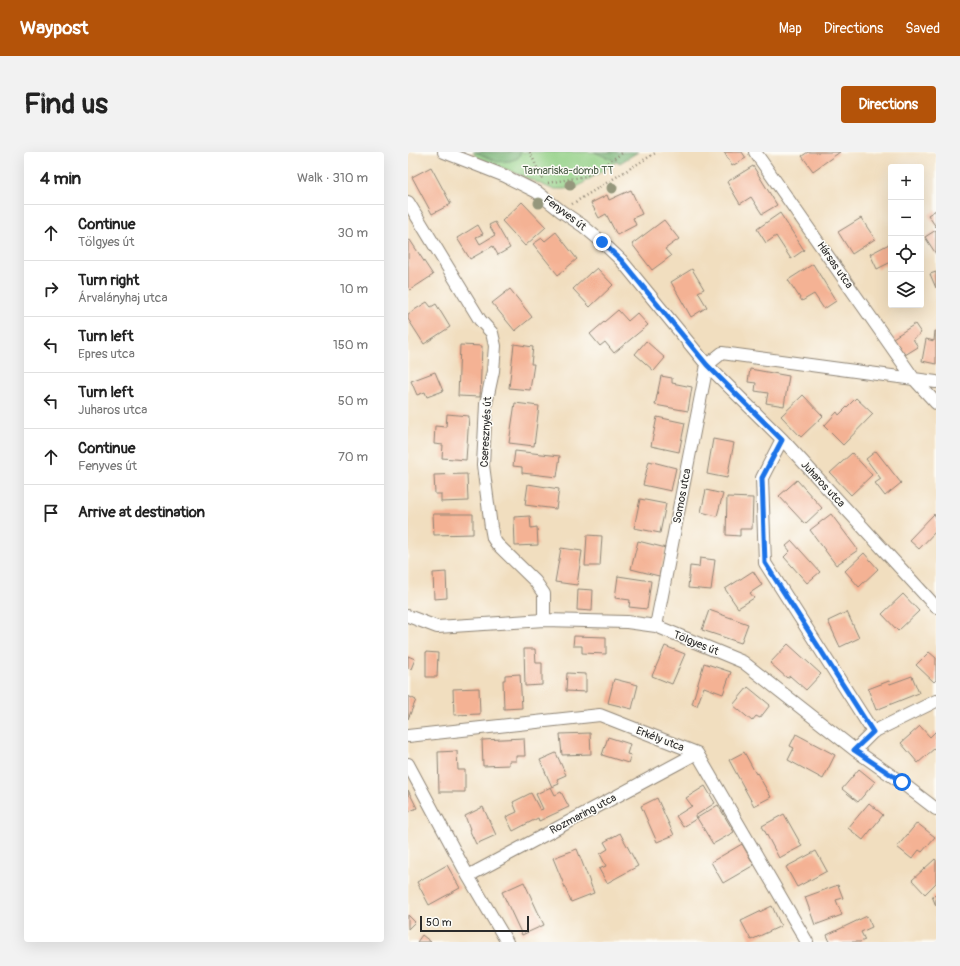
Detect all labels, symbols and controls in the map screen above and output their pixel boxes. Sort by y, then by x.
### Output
text: Waypost [20,16,89,40]
text: Map [779,20,802,37]
text: Directions [824,20,883,37]
text: Saved [905,20,940,37]
button: Directions [841,86,936,123]
text: Find us [24,87,108,122]
park label: Tamariska-domb TT [522,164,614,177]
map controls [888,164,924,308]
button: + [888,164,924,200]
text: 4 min [40,168,81,189]
text: Walk · 310 m [297,170,368,186]
street label: Fenyves út [541,193,589,234]
button: − [888,200,924,236]
text: Continue [78,215,136,234]
icon: ahead [40,222,62,244]
text: 30 m [338,225,368,241]
route end [593,233,611,251]
text: Tölgyes út [78,234,134,250]
button: locate [888,236,924,272]
street label: Hársas utca [814,239,856,291]
text: Turn right [78,271,139,290]
button: layers [888,272,924,308]
icon: right [40,278,62,300]
text: 10 m [340,281,368,297]
text: Árvalányhaj utca [78,290,167,306]
text: Turn left [78,327,134,346]
icon: left [40,334,62,356]
text: 150 m [333,337,368,353]
text: Epres utca [78,346,135,362]
text: Turn left [78,383,134,402]
icon: left [40,390,62,412]
text: 50 m [338,393,368,409]
street label: Cseresznyés út [478,396,494,468]
text: Juharos utca [78,402,147,418]
text: Continue [78,439,136,458]
icon: ahead [40,446,62,468]
text: 70 m [338,449,368,465]
text: Fenyves út [78,458,137,474]
street label: Juharos utca [798,458,848,510]
street label: Somos utca [670,467,694,525]
icon: arrive [40,502,62,524]
text: Arrive at destination [78,503,205,522]
street label: Tölgyes út [671,628,721,658]
street label: Erkély utca [634,724,686,754]
route start [893,773,911,791]
street label: Rozmaring utca [548,791,618,837]
scale bar [420,914,529,933]
text: 50 m [426,916,452,929]

